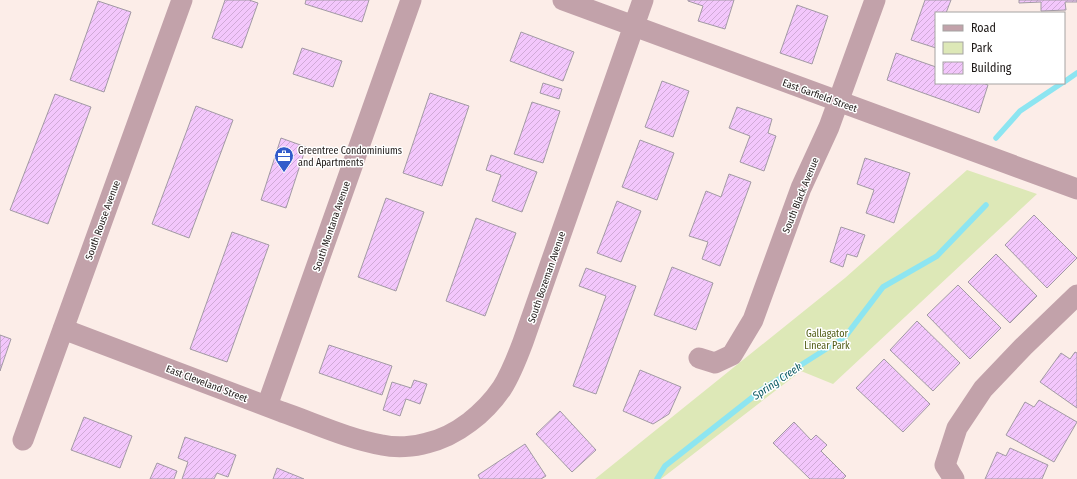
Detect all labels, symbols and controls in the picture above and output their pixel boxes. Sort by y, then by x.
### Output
legend [935,12,1065,84]
text: Road [971,21,996,35]
text: Park [971,41,993,55]
text: Building [971,61,1012,75]
street label: East Garfield Street [781,77,859,115]
office icon: Greentree Condominiums and Apartments [273,145,295,173]
place label: Greentree Condominiums and Apartments [298,145,402,169]
street label: South Black Avenue [780,156,822,235]
street label: South Rouse Avenue [83,179,123,262]
street label: South Montana Avenue [311,180,353,273]
street label: South Bozeman Avenue [526,230,568,325]
park label: Gallagator Linear Park [804,328,850,352]
water label: Spring Creek [749,360,805,403]
street label: East Cleveland Street [164,363,250,405]

